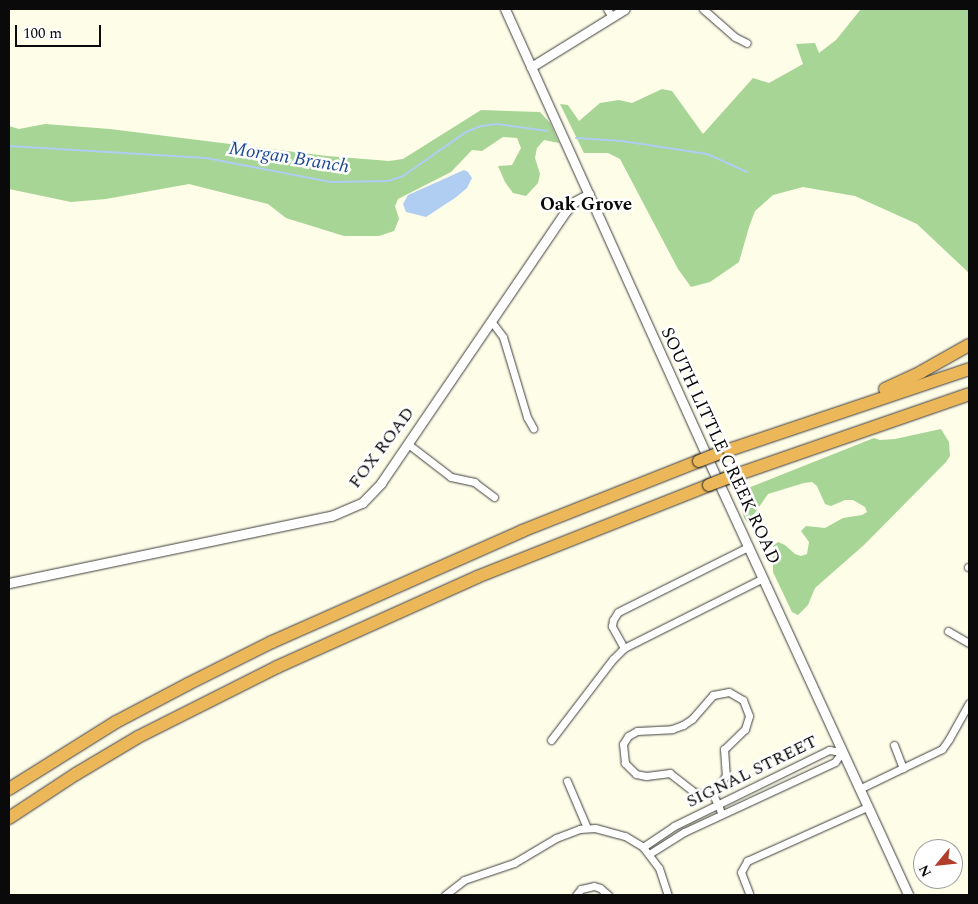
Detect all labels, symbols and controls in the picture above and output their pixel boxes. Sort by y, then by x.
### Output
scale bar [18,15,104,47]
text: 100 m [23,22,62,45]
water label: Morgan Branch [227,137,351,179]
district label: Oak Grove [540,194,632,216]
street label: SOUTH LITTLE CREEK ROAD [655,324,785,568]
street label: FOX ROAD [344,403,420,493]
street label: SIGNAL STREET [683,731,821,813]
north arrow [913,839,963,889]
text: N [913,861,937,881]

